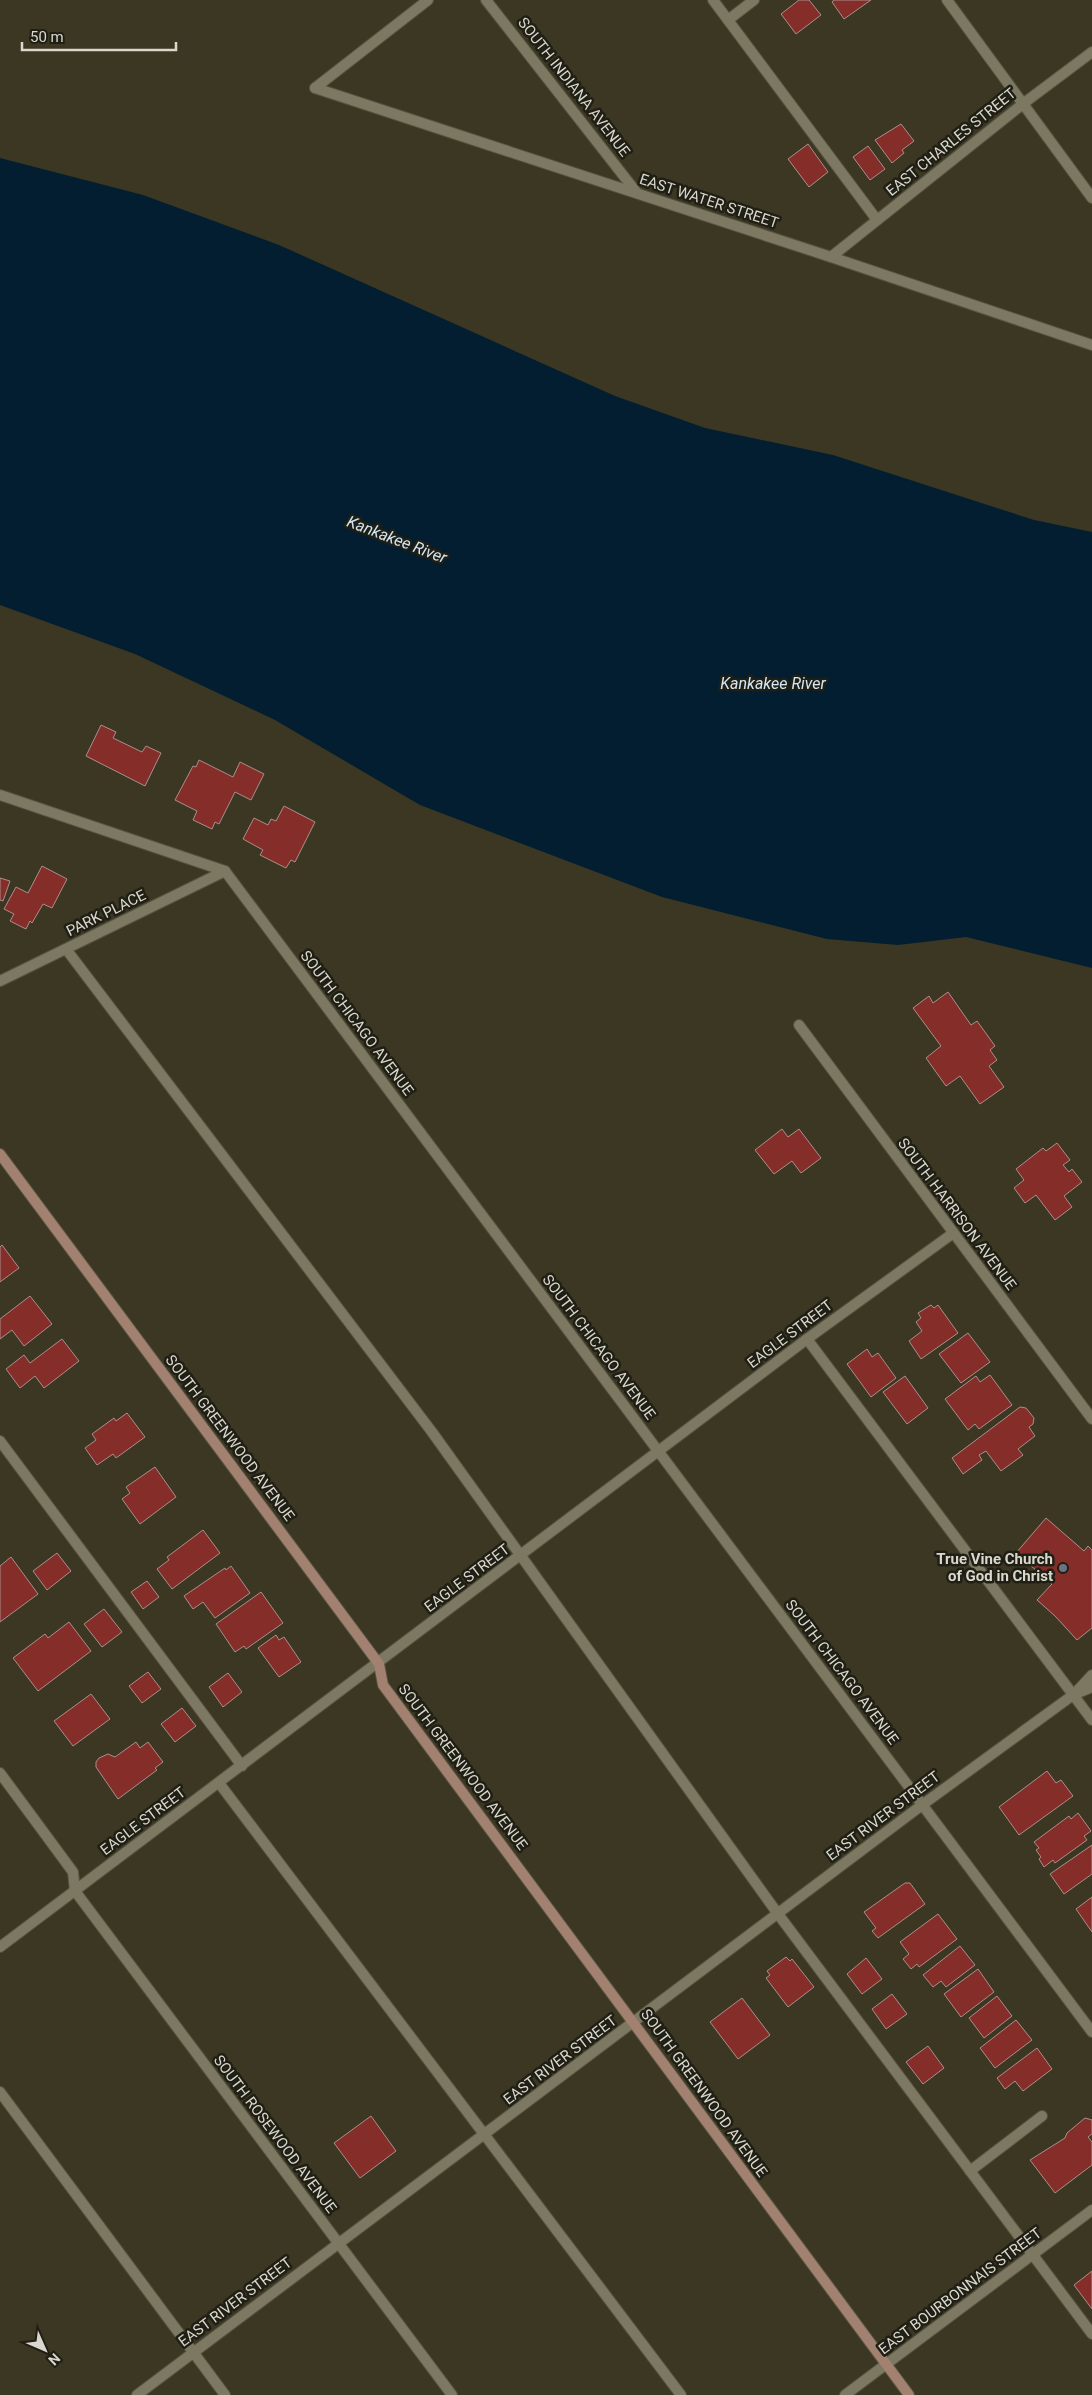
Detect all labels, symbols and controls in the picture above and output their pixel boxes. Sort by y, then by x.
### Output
street label: SOUTH INDIANA AVENUE [514,14,634,160]
scale bar [22,20,176,52]
text: 50 m [30,28,64,46]
street label: EAST CHARLES STREET [883,84,1020,200]
street label: EAST WATER STREET [637,170,781,232]
water label: Kankakee River [344,512,450,567]
water label: Kankakee River [720,674,826,693]
street label: PARK PLACE [63,886,149,940]
street label: SOUTH CHICAGO AVENUE [297,947,418,1099]
street label: SOUTH HARRISON AVENUE [894,1135,1020,1294]
street label: SOUTH CHICAGO AVENUE [539,1271,660,1423]
street label: EAGLE STREET [744,1296,836,1372]
street label: SOUTH GREENWOOD AVENUE [162,1351,299,1525]
street label: EAGLE STREET [421,1540,513,1616]
place label: True Vine Church of God in Christ [936,1550,1053,1585]
marker: True Vine Church of God in Christ [1057,1562,1069,1574]
street label: SOUTH CHICAGO AVENUE [782,1596,903,1748]
street label: SOUTH GREENWOOD AVENUE [395,1680,532,1854]
street label: EAST RIVER STREET [823,1768,943,1864]
street label: EAGLE STREET [97,1783,189,1859]
street label: SOUTH GREENWOOD AVENUE [637,2005,771,2181]
street label: EAST RIVER STREET [500,2012,620,2108]
street label: SOUTH ROSEWOOD AVENUE [210,2052,341,2217]
street label: EAST BOURBONNAIS STREET [875,2224,1045,2358]
street label: EAST RIVER STREET [175,2254,295,2350]
north arrow [20,2325,70,2375]
text: N [45,2350,63,2368]

